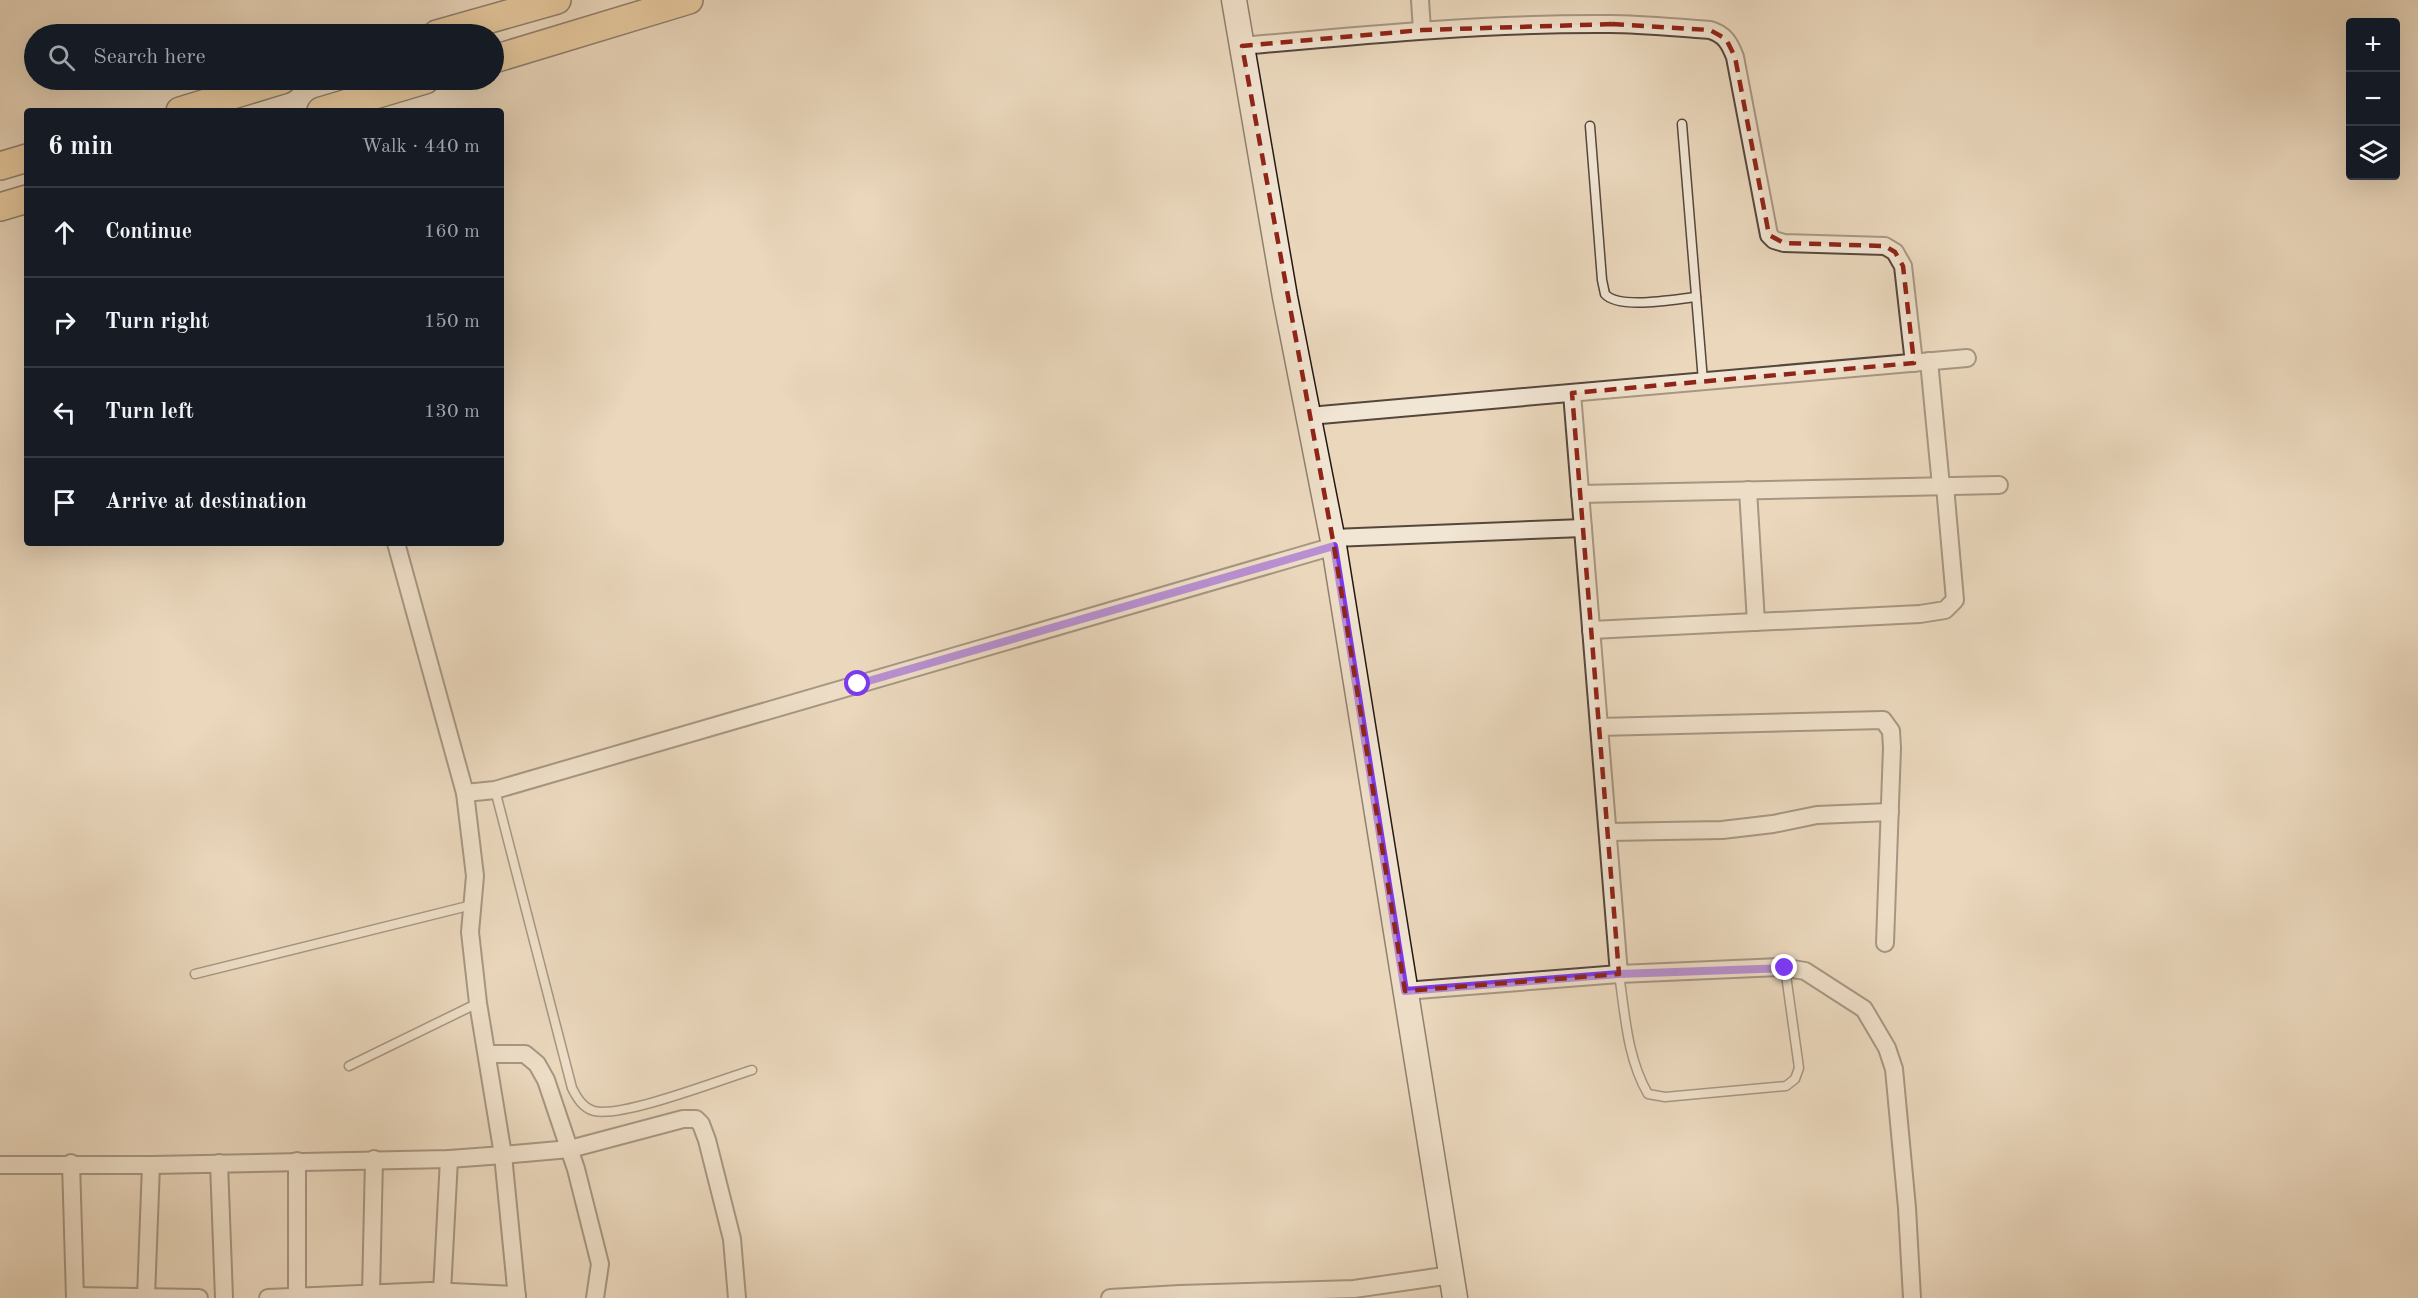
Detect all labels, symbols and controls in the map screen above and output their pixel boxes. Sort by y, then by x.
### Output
map controls [2346,18,2400,180]
button: + [2346,18,2400,72]
search box [24,24,504,90]
icon: search [45,41,78,74]
text: Search here [93,46,206,68]
button: − [2346,72,2400,126]
button: layers [2346,126,2400,180]
text: 6 min [48,134,113,160]
text: Walk · 440 m [361,137,480,157]
icon: ahead [48,216,81,249]
text: Continue [105,221,192,243]
text: 160 m [424,222,480,242]
icon: right [48,306,81,339]
text: Turn right [105,311,209,333]
text: 150 m [424,312,480,332]
icon: left [48,396,81,429]
text: Turn left [105,401,194,423]
text: 130 m [424,402,480,422]
icon: arrive [48,486,81,519]
text: Arrive at destination [105,491,307,513]
route start [844,670,870,696]
route end [1771,954,1797,980]

